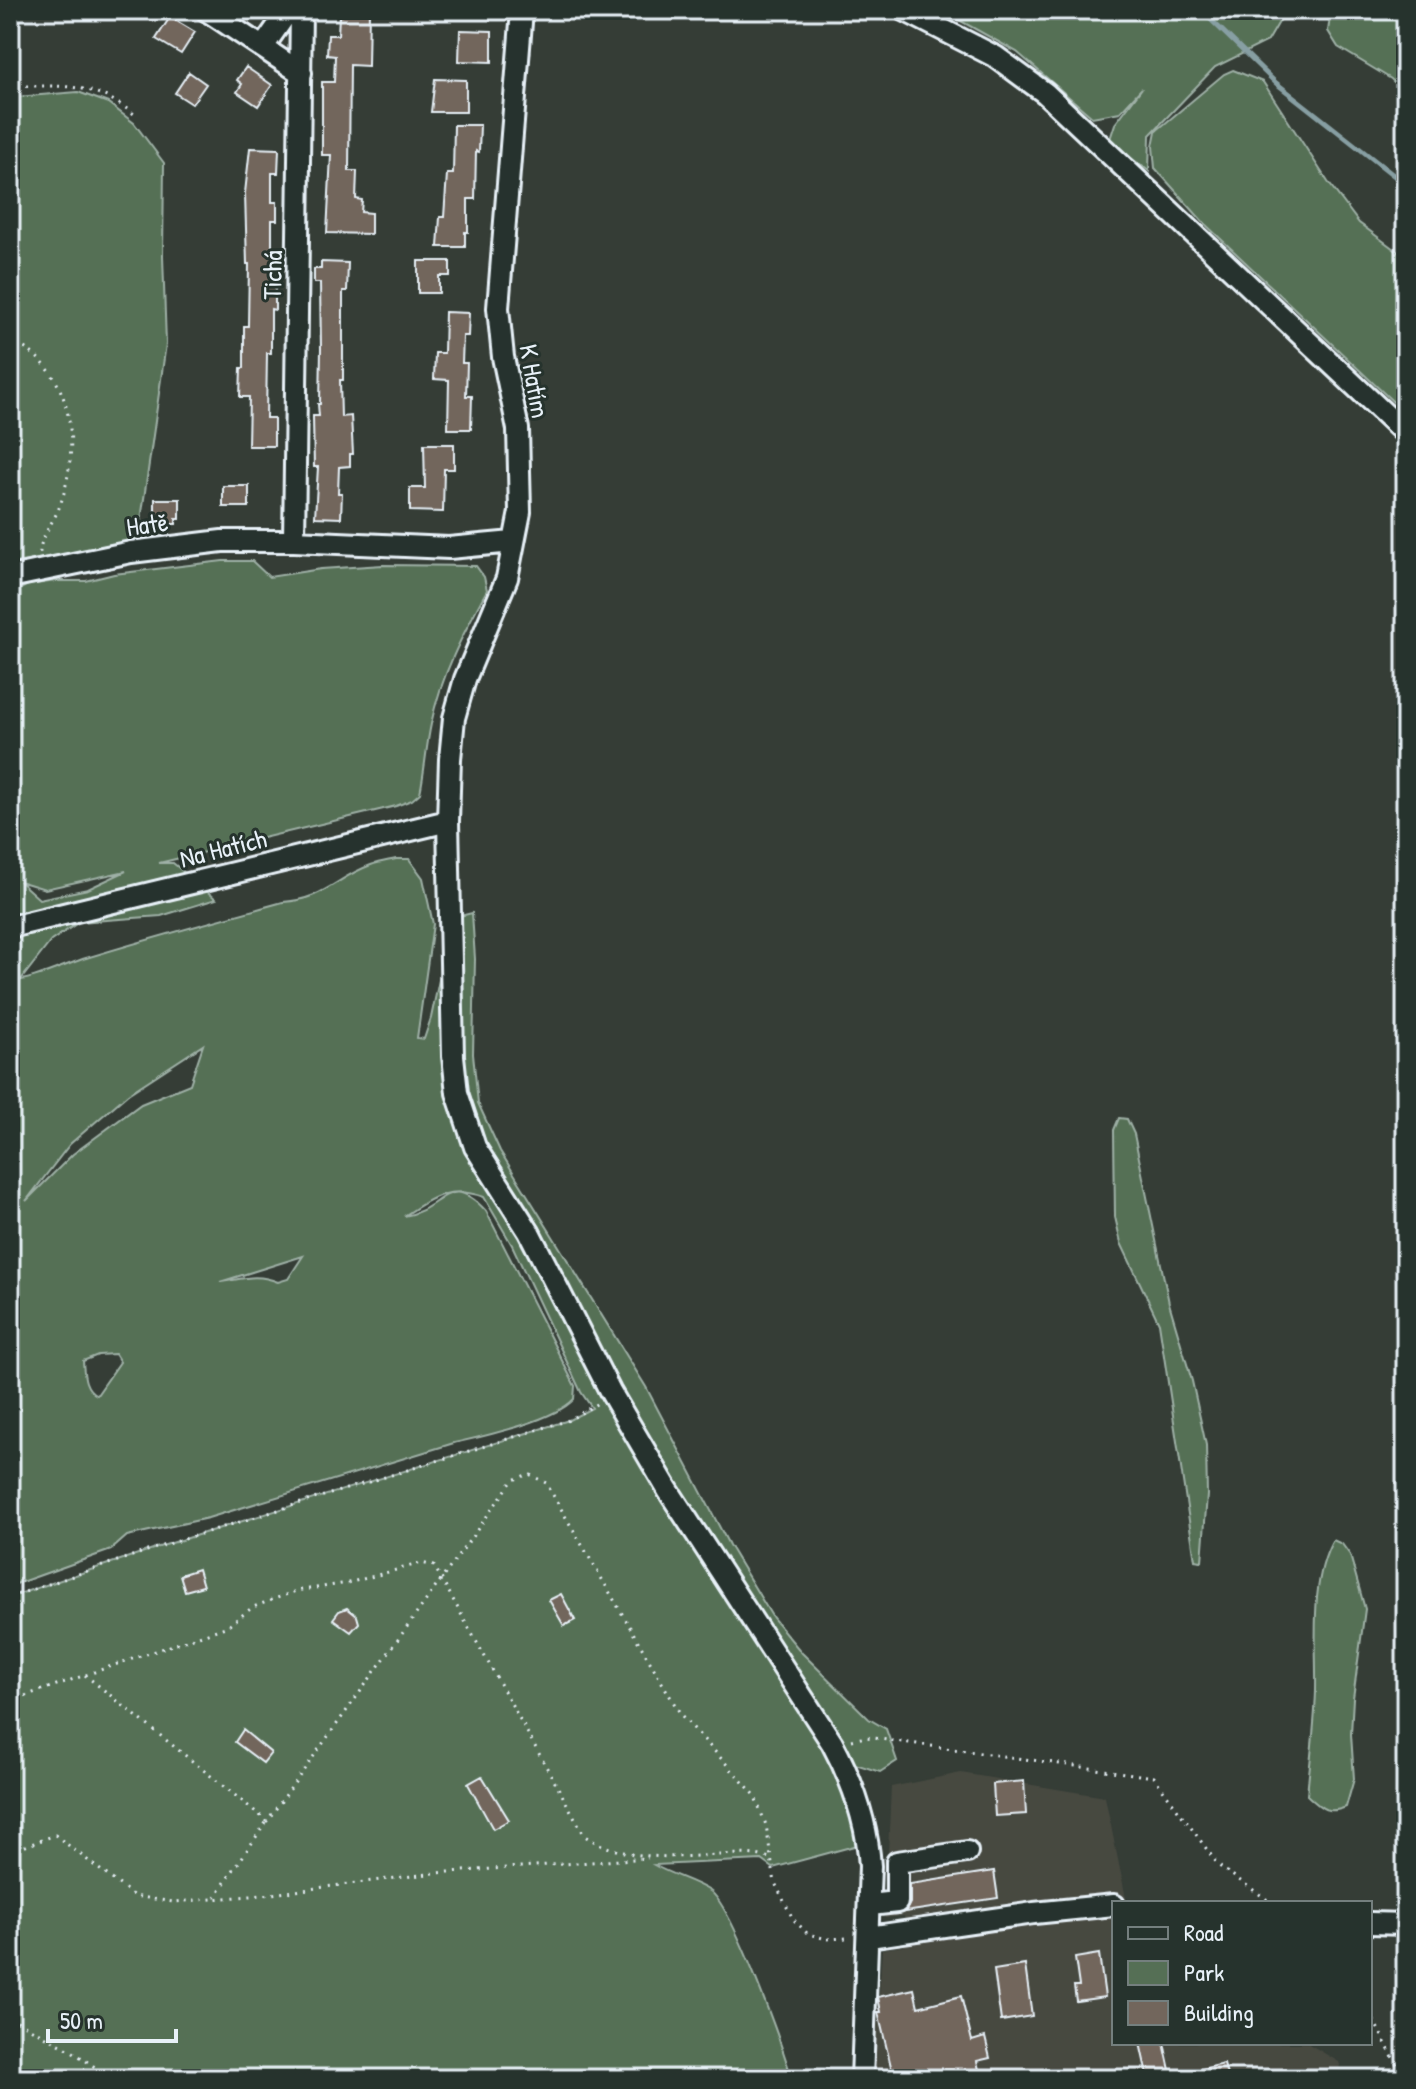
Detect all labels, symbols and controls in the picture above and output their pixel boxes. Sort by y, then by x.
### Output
street label: Tichá [254,250,290,300]
street label: K Hatím [511,341,559,421]
street label: Hatě [124,504,170,544]
street label: Na Hatích [176,820,270,876]
legend [1112,1901,1372,2045]
text: Road [1184,1916,1223,1948]
text: Park [1184,1956,1224,1988]
scale bar [48,1993,176,2043]
text: Building [1184,1996,1254,2028]
text: 50 m [60,2004,103,2036]

